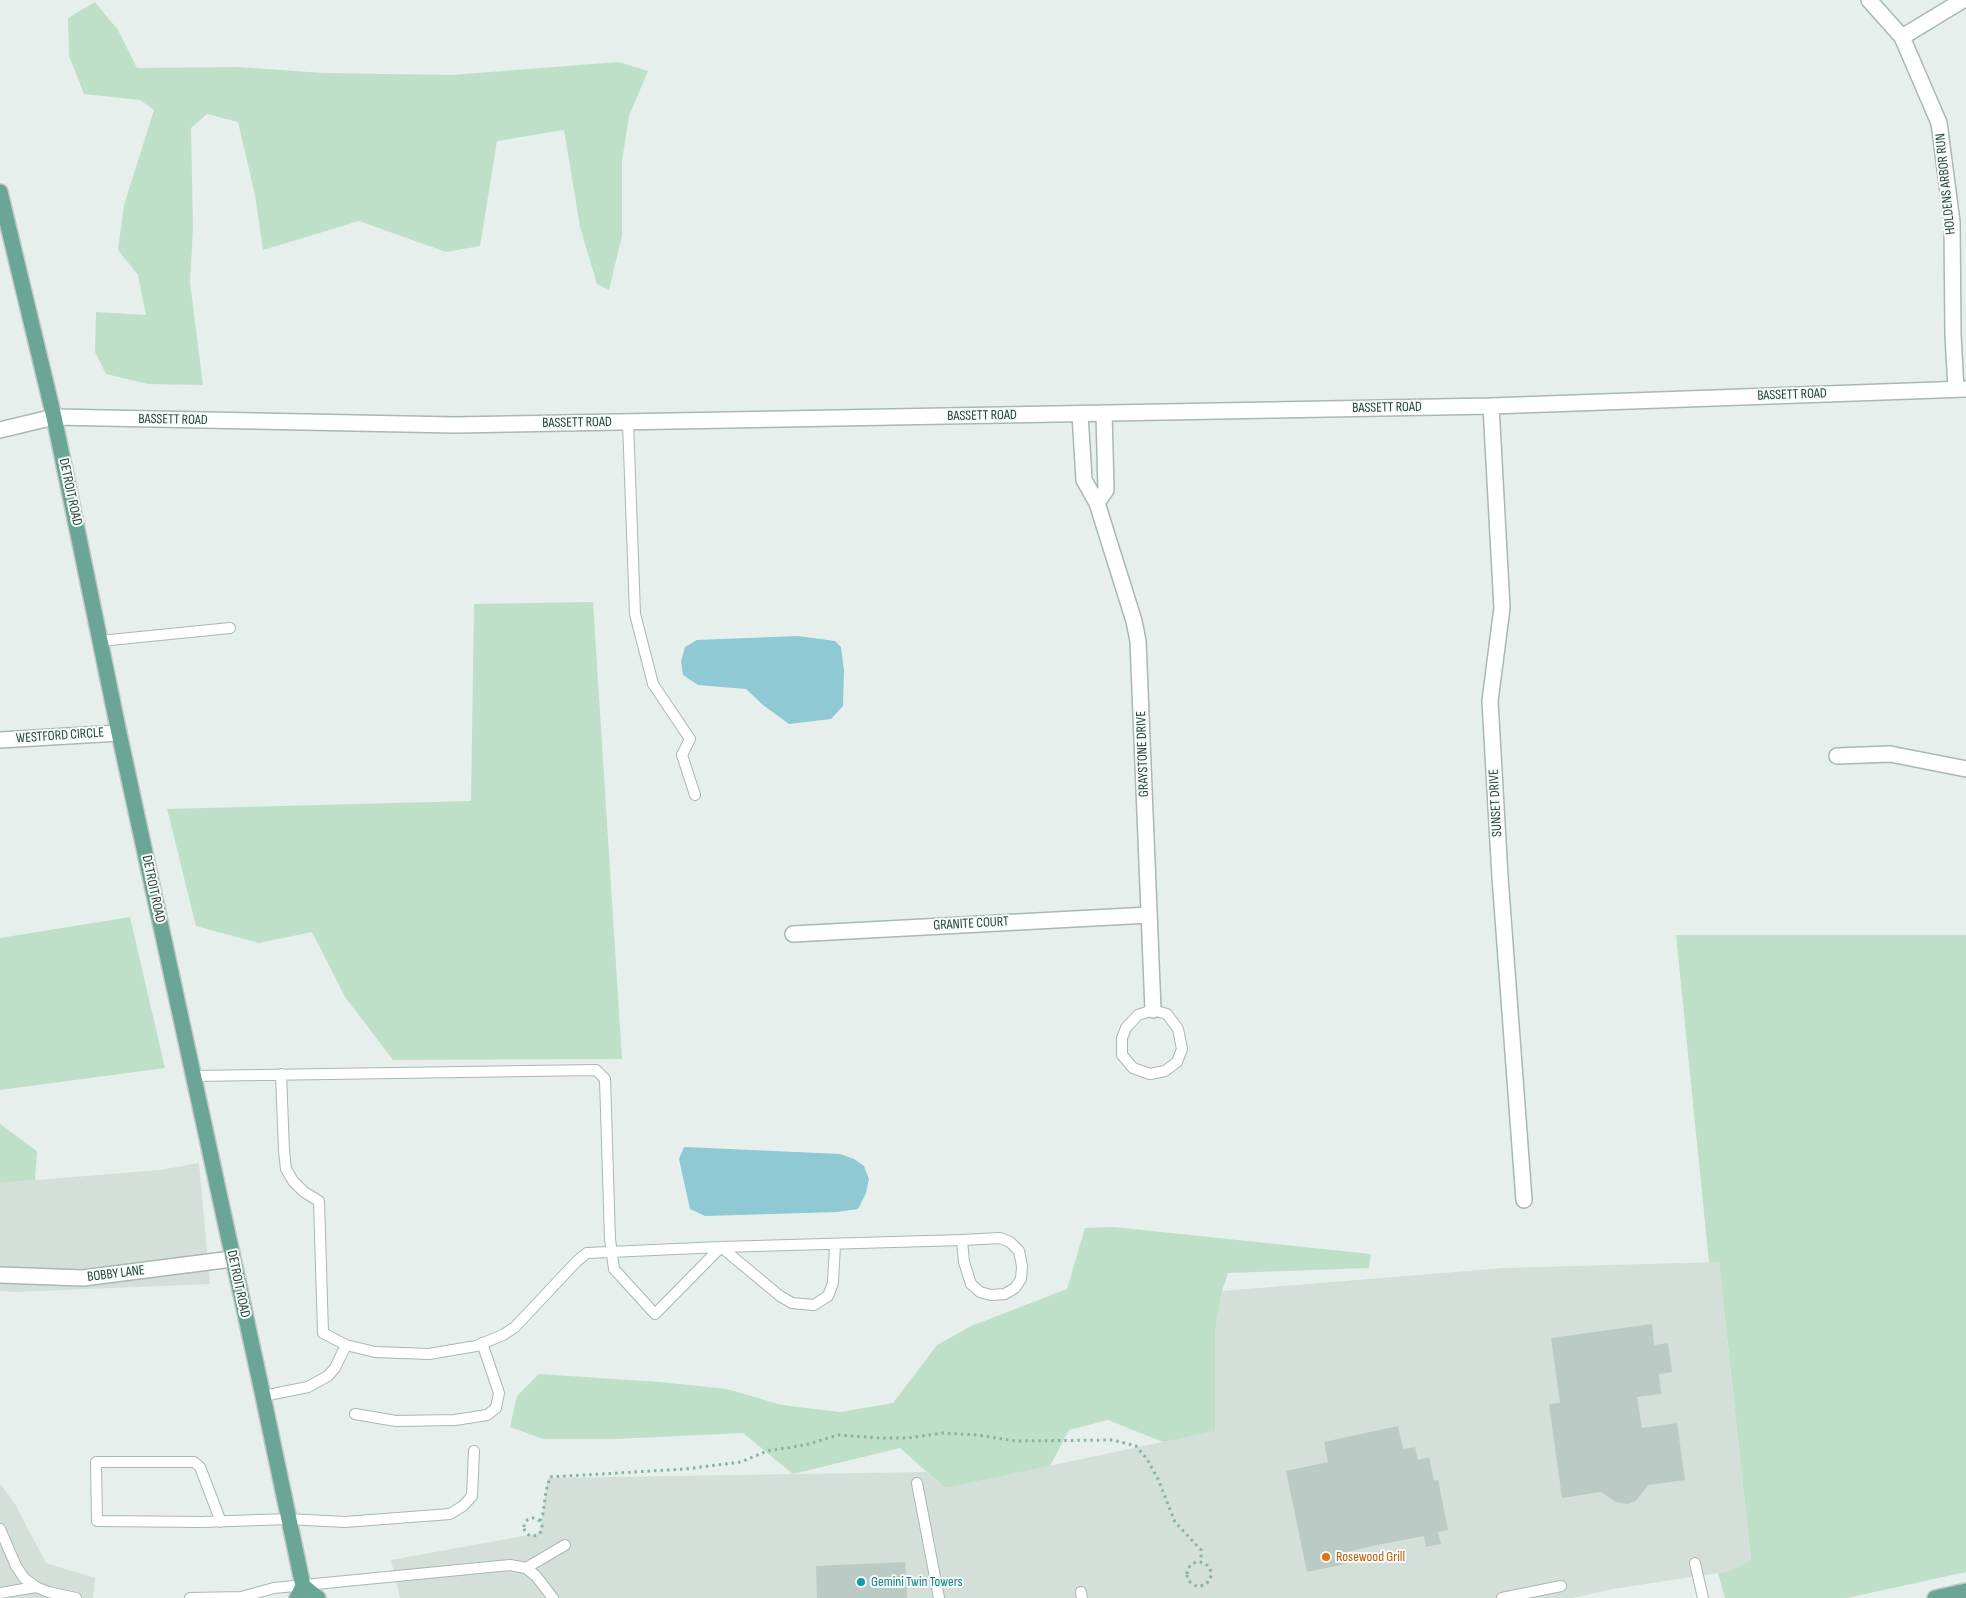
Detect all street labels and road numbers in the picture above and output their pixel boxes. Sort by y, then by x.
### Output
street label: HOLDENS ARBOR RUN [1932,132,1960,236]
street label: BASSETT ROAD [1757,385,1827,405]
street label: BASSETT ROAD [1352,399,1422,417]
street label: BASSETT ROAD [947,407,1017,425]
street label: BASSETT ROAD [138,411,208,429]
street label: BASSETT ROAD [542,414,612,432]
street label: DETROIT ROAD [55,457,85,527]
street label: GRAYSTONE DRIVE [1133,711,1153,797]
street label: WESTFORD CIRCLE [16,725,104,747]
street label: SUNSET DRIVE [1486,769,1506,837]
street label: DETROIT ROAD [138,854,168,924]
street label: GRANITE COURT [933,914,1009,934]
street label: DETROIT ROAD [223,1249,253,1319]
street label: BOBBY LANE [86,1262,146,1286]

